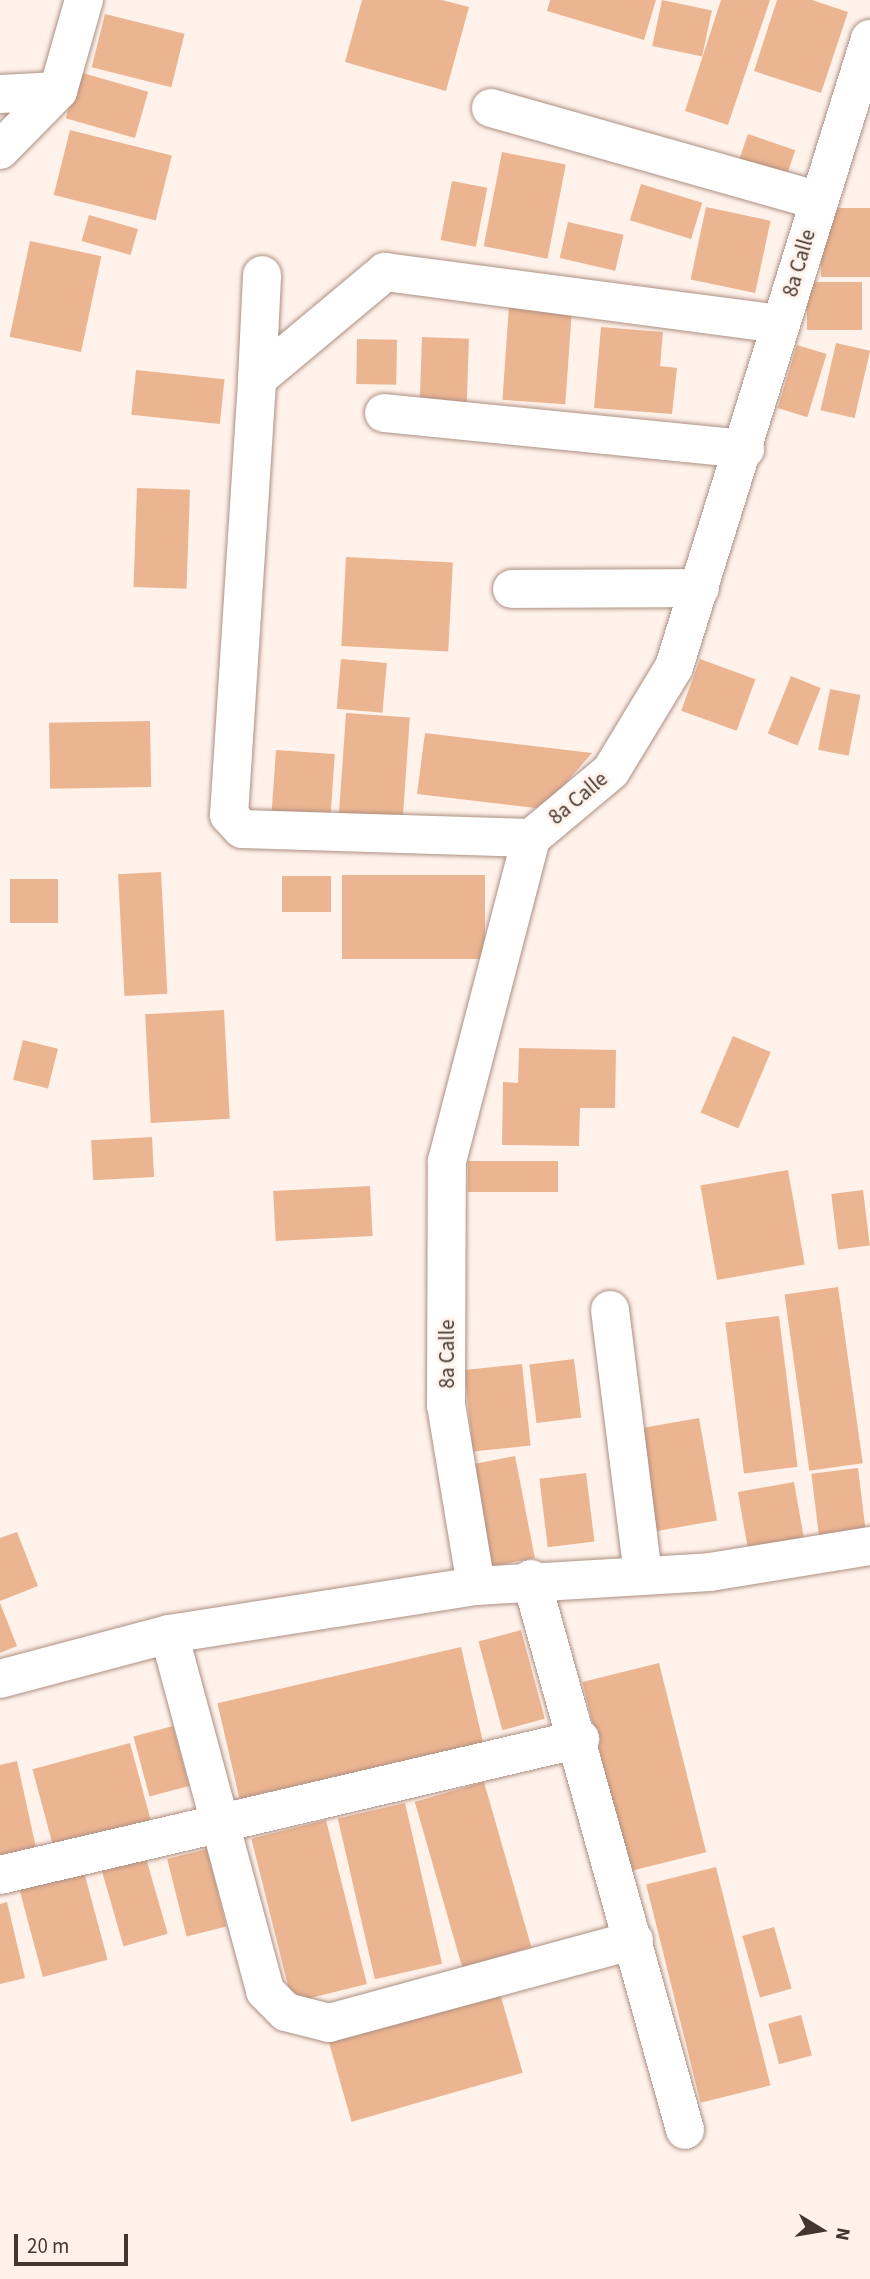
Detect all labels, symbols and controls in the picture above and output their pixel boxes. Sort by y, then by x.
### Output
street label: 8a Calle [777,226,821,300]
street label: 8a Calle [544,766,612,830]
street label: 8a Calle [434,1320,460,1388]
north arrow [786,2195,856,2265]
scale bar [18,2220,131,2264]
text: N [828,2225,857,2243]
text: 20 m [27,2231,69,2261]

